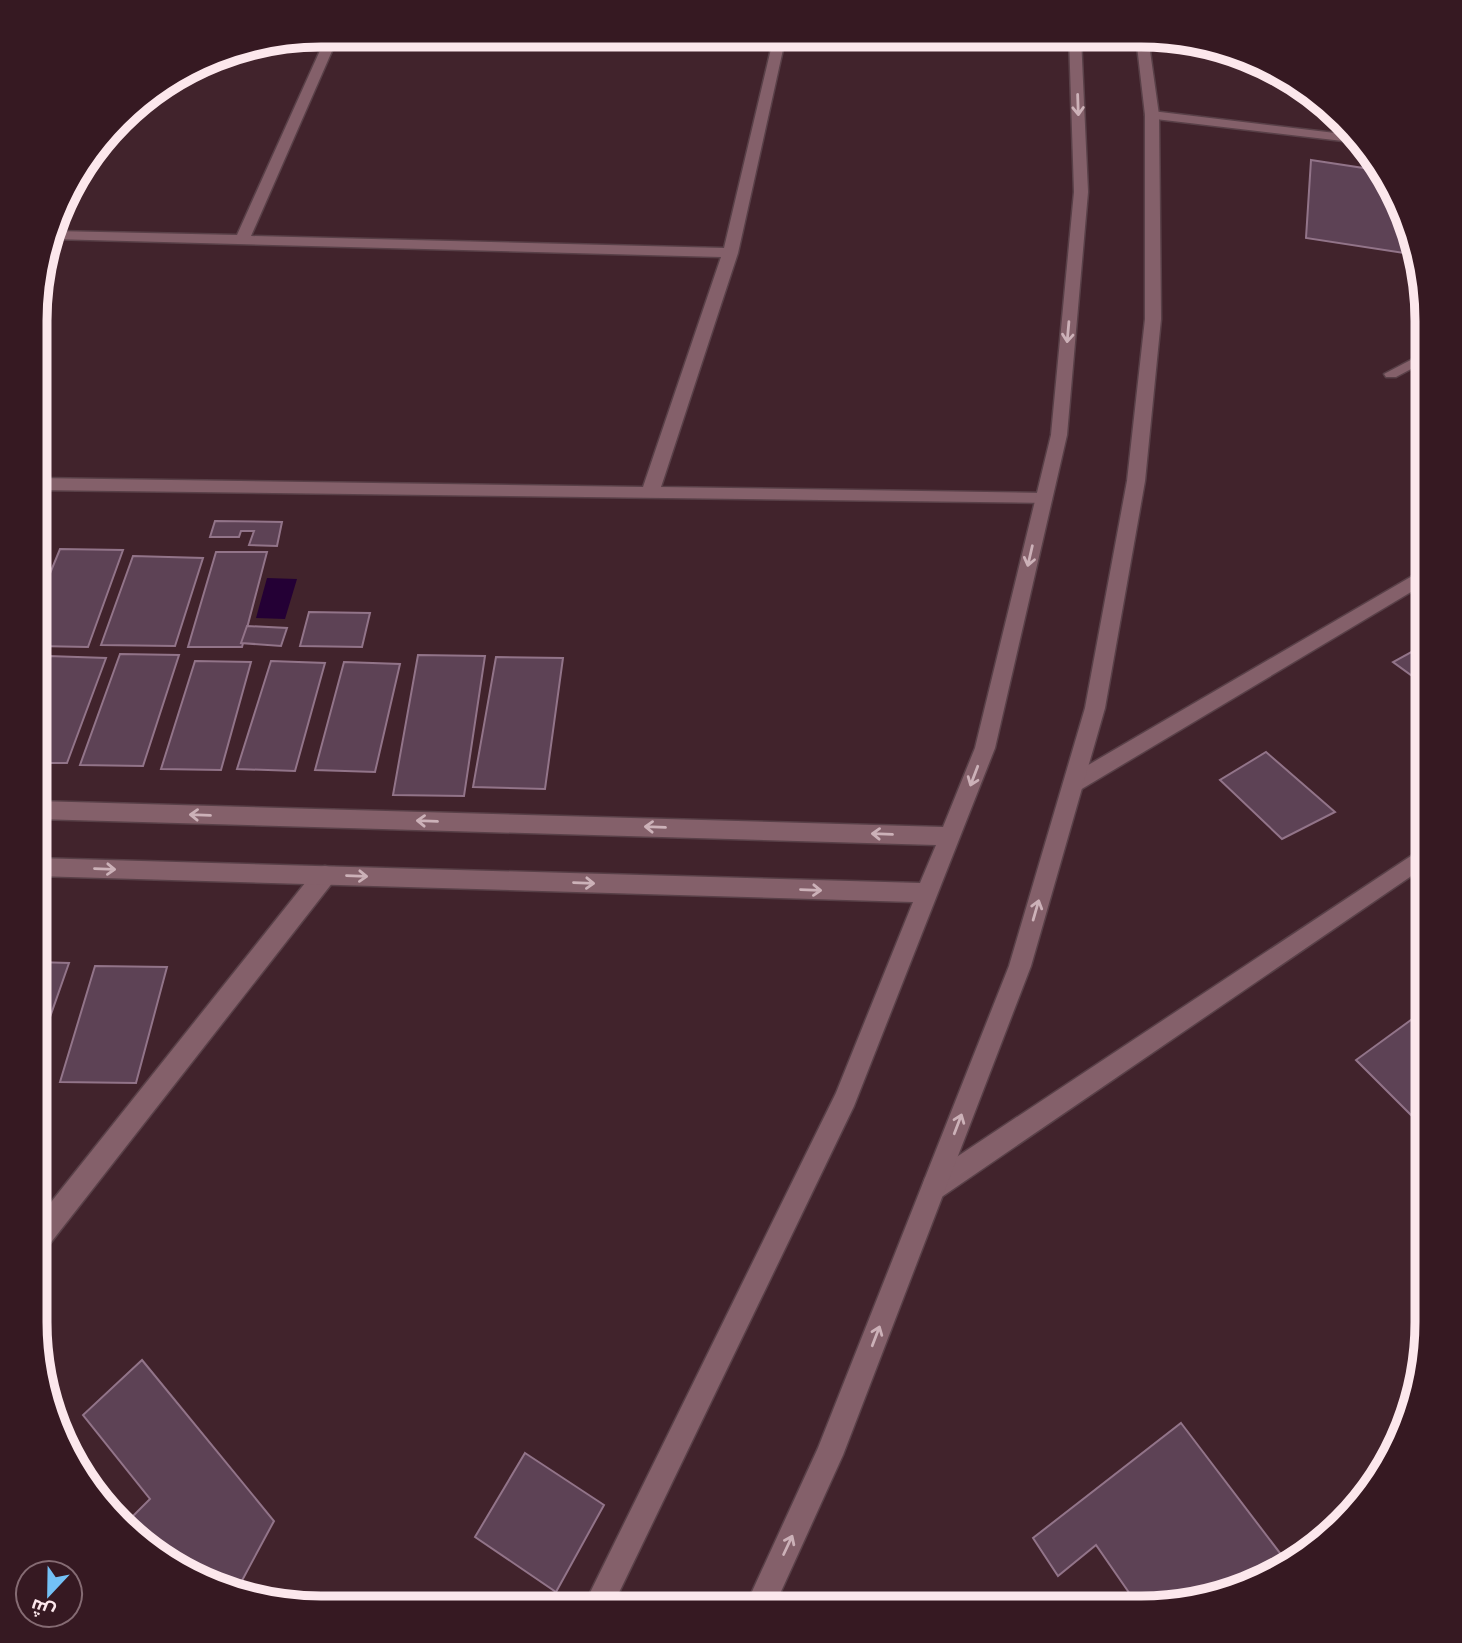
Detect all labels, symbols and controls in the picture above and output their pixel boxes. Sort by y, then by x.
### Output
one-way arrow [1072,94,1085,117]
one-way arrow [1061,320,1074,343]
one-way arrow [1023,544,1036,567]
one-way arrow [966,765,979,786]
one-way arrow [188,808,211,821]
one-way arrow [416,814,439,828]
one-way arrow [643,821,666,834]
one-way arrow [871,827,894,840]
one-way arrow [93,862,116,875]
one-way arrow [345,869,368,883]
one-way arrow [572,876,595,889]
one-way arrow [800,883,823,896]
one-way arrow [1031,900,1044,922]
one-way arrow [953,1113,966,1135]
one-way arrow [870,1325,883,1347]
one-way arrow [782,1535,795,1557]
north arrow [14,1559,84,1629]
text: ش [27,1594,58,1625]

